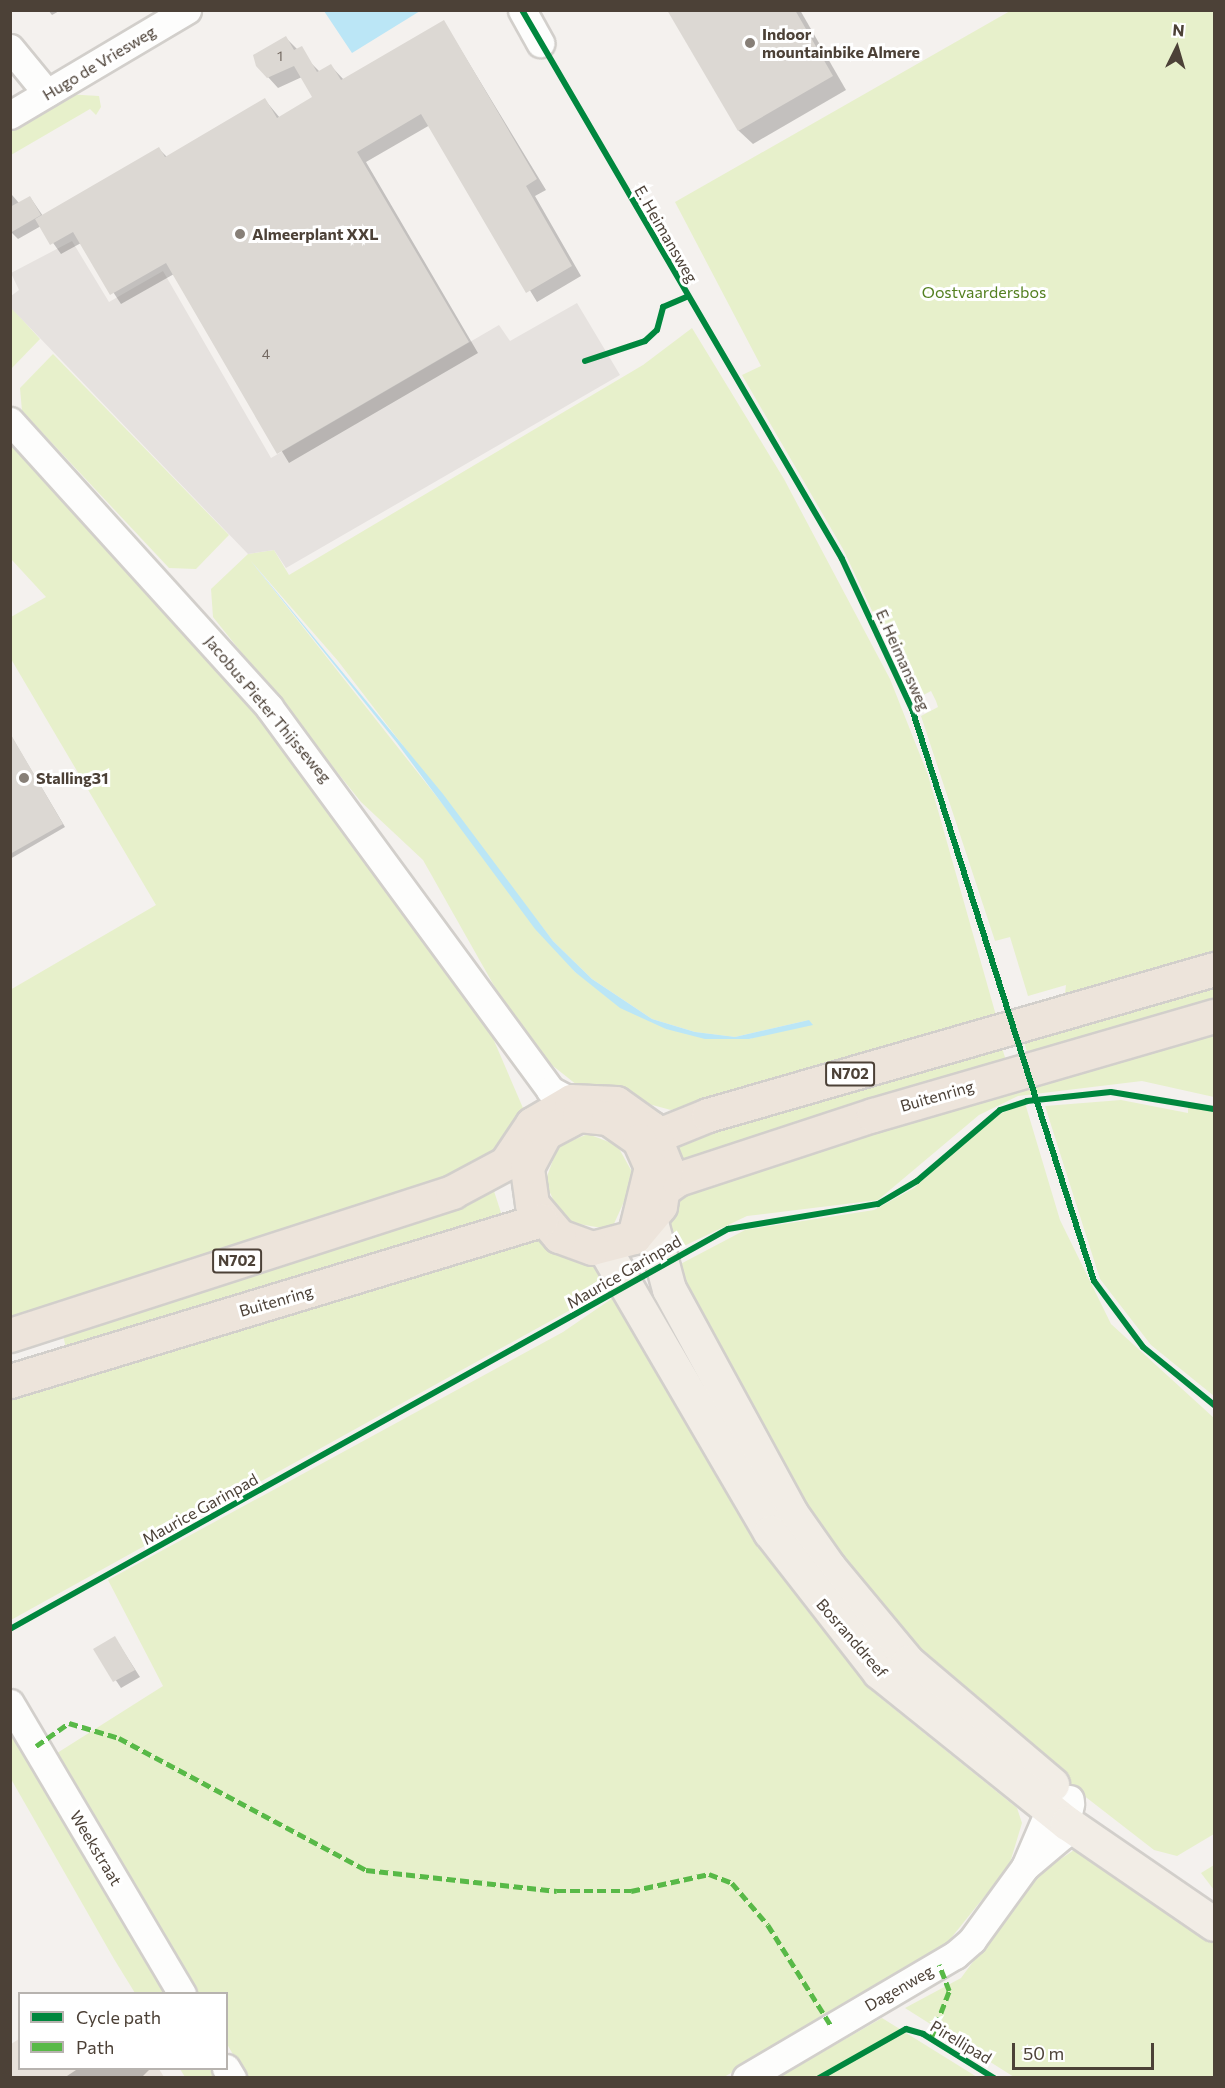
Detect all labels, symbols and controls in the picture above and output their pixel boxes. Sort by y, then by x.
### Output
north arrow [1147,18,1207,78]
text: N [1172,20,1185,40]
street label: Hugo de Vriesweg [39,22,159,104]
place label: Indoor mountainbike Almere [762,24,920,62]
marker: Indoor mountainbike Almere [743,36,757,50]
house number: 1 [277,48,283,64]
street label: E. Heimansweg [630,182,702,286]
place label: Almeerplant XXL [252,224,379,244]
marker: Almeerplant XXL [233,227,247,241]
park label: Oostvaardersbos [922,282,1046,302]
house number: 4 [262,346,270,362]
street label: E. Heimansweg [872,606,934,714]
street label: Jacobus Pieter Thijsseweg [201,632,335,786]
place label: Stalling31 [36,768,108,788]
marker: Stalling31 [17,771,31,785]
road number: N702 [824,1062,876,1086]
street label: Buitenring [898,1076,976,1116]
street label: Maurice Garinpad [563,1231,685,1313]
road number: N702 [212,1249,262,1273]
street label: Buitenring [237,1281,315,1321]
street label: Maurice Garinpad [139,1469,261,1549]
street label: Bosranddreef [812,1595,892,1681]
street label: Weekstraat [66,1807,126,1889]
street label: Dagenweg [861,1961,937,2015]
legend [18,1992,228,2070]
text: Cycle path [76,2006,161,2028]
street label: Pirellipad [927,2016,995,2068]
scale bar [1015,2031,1158,2069]
text: Path [76,2036,114,2058]
text: 50 m [1023,2042,1064,2064]

